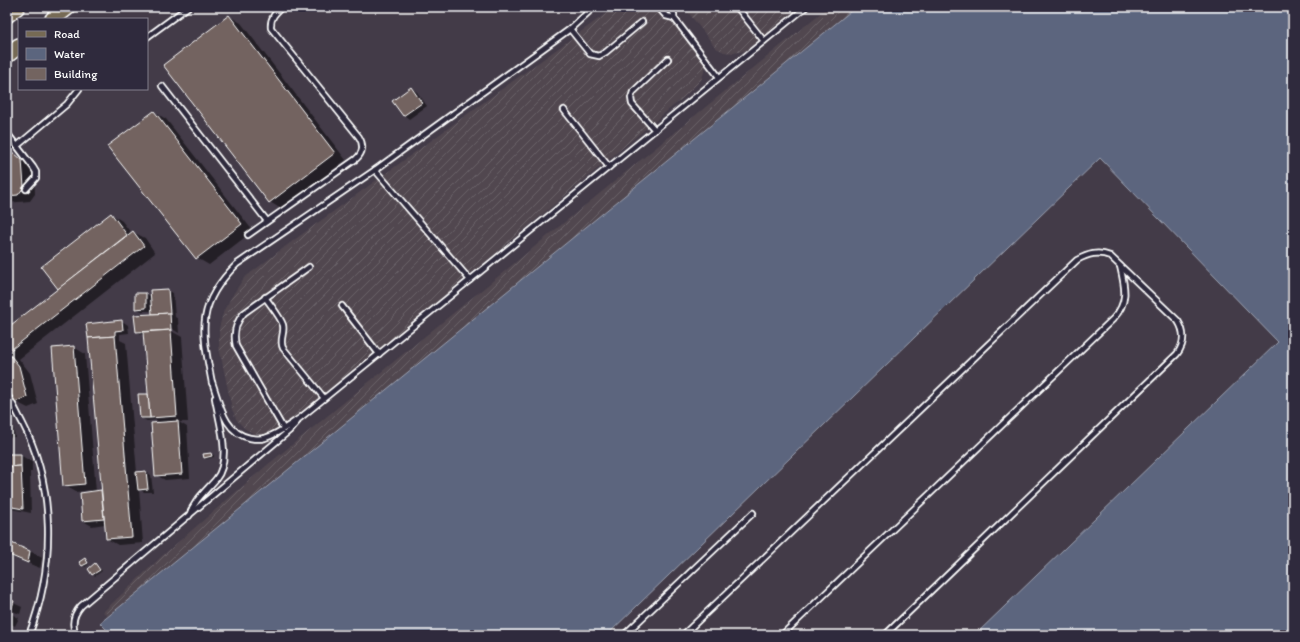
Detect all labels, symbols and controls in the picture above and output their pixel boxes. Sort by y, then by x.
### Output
legend [18,18,148,90]
text: Road [54,27,80,41]
text: Water [54,47,85,61]
text: Building [54,67,98,81]

